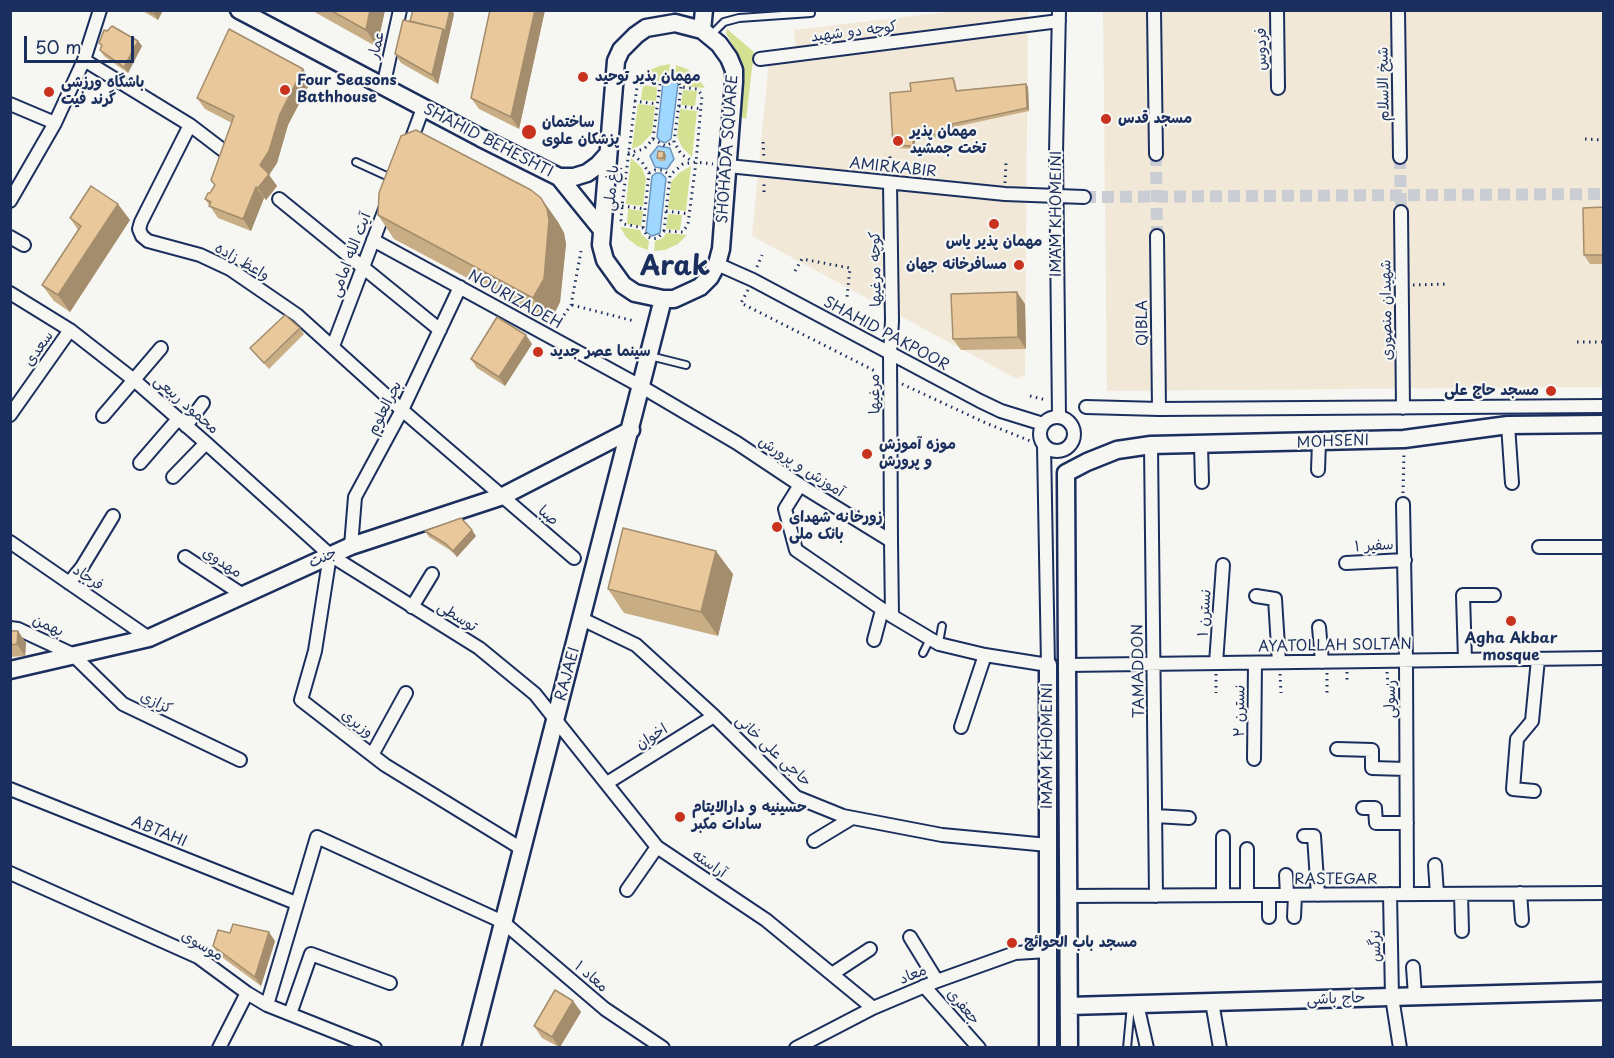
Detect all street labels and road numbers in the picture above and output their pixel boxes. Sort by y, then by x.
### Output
street label: کوچه دو شهید [810,18,898,46]
street label: فردوس [1253,27,1271,71]
street label: عمار [365,29,389,61]
street label: شیخ الاسلام [1374,47,1394,121]
street label: SHOHADA SQUARE [714,74,742,224]
street label: SHAHID BEHESHTI [420,101,556,181]
street label: IMAM KHOMEINI [1048,151,1066,277]
street label: AMIRKABIR [849,154,937,182]
street label: باغ ملی [601,164,623,212]
street label: آیت الله امامی [327,210,375,300]
street label: کوچه مرغیها [866,231,886,307]
street label: واعظ زاده [211,239,273,285]
street label: شهیدان منصوری [1377,259,1397,361]
street label: NOURIZADEH [465,267,565,333]
street label: SHAHID PAKPOOR [820,293,952,375]
street label: QIBLA [1134,300,1152,346]
street label: سعدی [20,328,58,370]
street label: محمود ربیعی [150,372,222,438]
street label: مرغیها [866,374,884,414]
street label: بحرالعلوم [364,378,406,438]
street label: MOHSENI [1296,432,1370,452]
street label: آموزش و پرورش [755,433,847,501]
street label: صبا [534,502,562,530]
street label: سفیر ۱ [1354,536,1394,556]
street label: مهدوی [199,544,245,582]
street label: جنت [306,544,340,572]
street label: فرجاد [69,561,107,595]
street label: نسترن ۱ [1194,589,1216,637]
street label: توسطی [434,598,480,636]
street label: بهمن [30,611,66,641]
street label: TAMADDON [1129,624,1149,718]
street label: AYATOLLAH SOLTAN [1258,636,1412,656]
street label: RAJAEI [552,645,584,703]
street label: رسولی [1382,680,1400,718]
street label: IMAM KHOMEINI [1039,683,1057,809]
street label: نسترن ۲ [1231,685,1249,737]
street label: کزازی [137,688,175,718]
street label: وزیری [337,706,377,742]
street label: حاجی علی خانی [731,711,815,791]
street label: اخوان [633,720,671,754]
street label: ABTAHI [129,813,189,851]
street label: آراسته [688,846,730,882]
street label: RASTEGAR [1294,871,1378,889]
street label: موسوی [178,927,226,965]
street label: نرگس [1367,930,1385,962]
street label: معاد ۱ [570,958,612,996]
street label: معاد [896,961,930,989]
street label: جعفری [943,985,983,1029]
street label: حاج باشی [1306,989,1366,1009]

